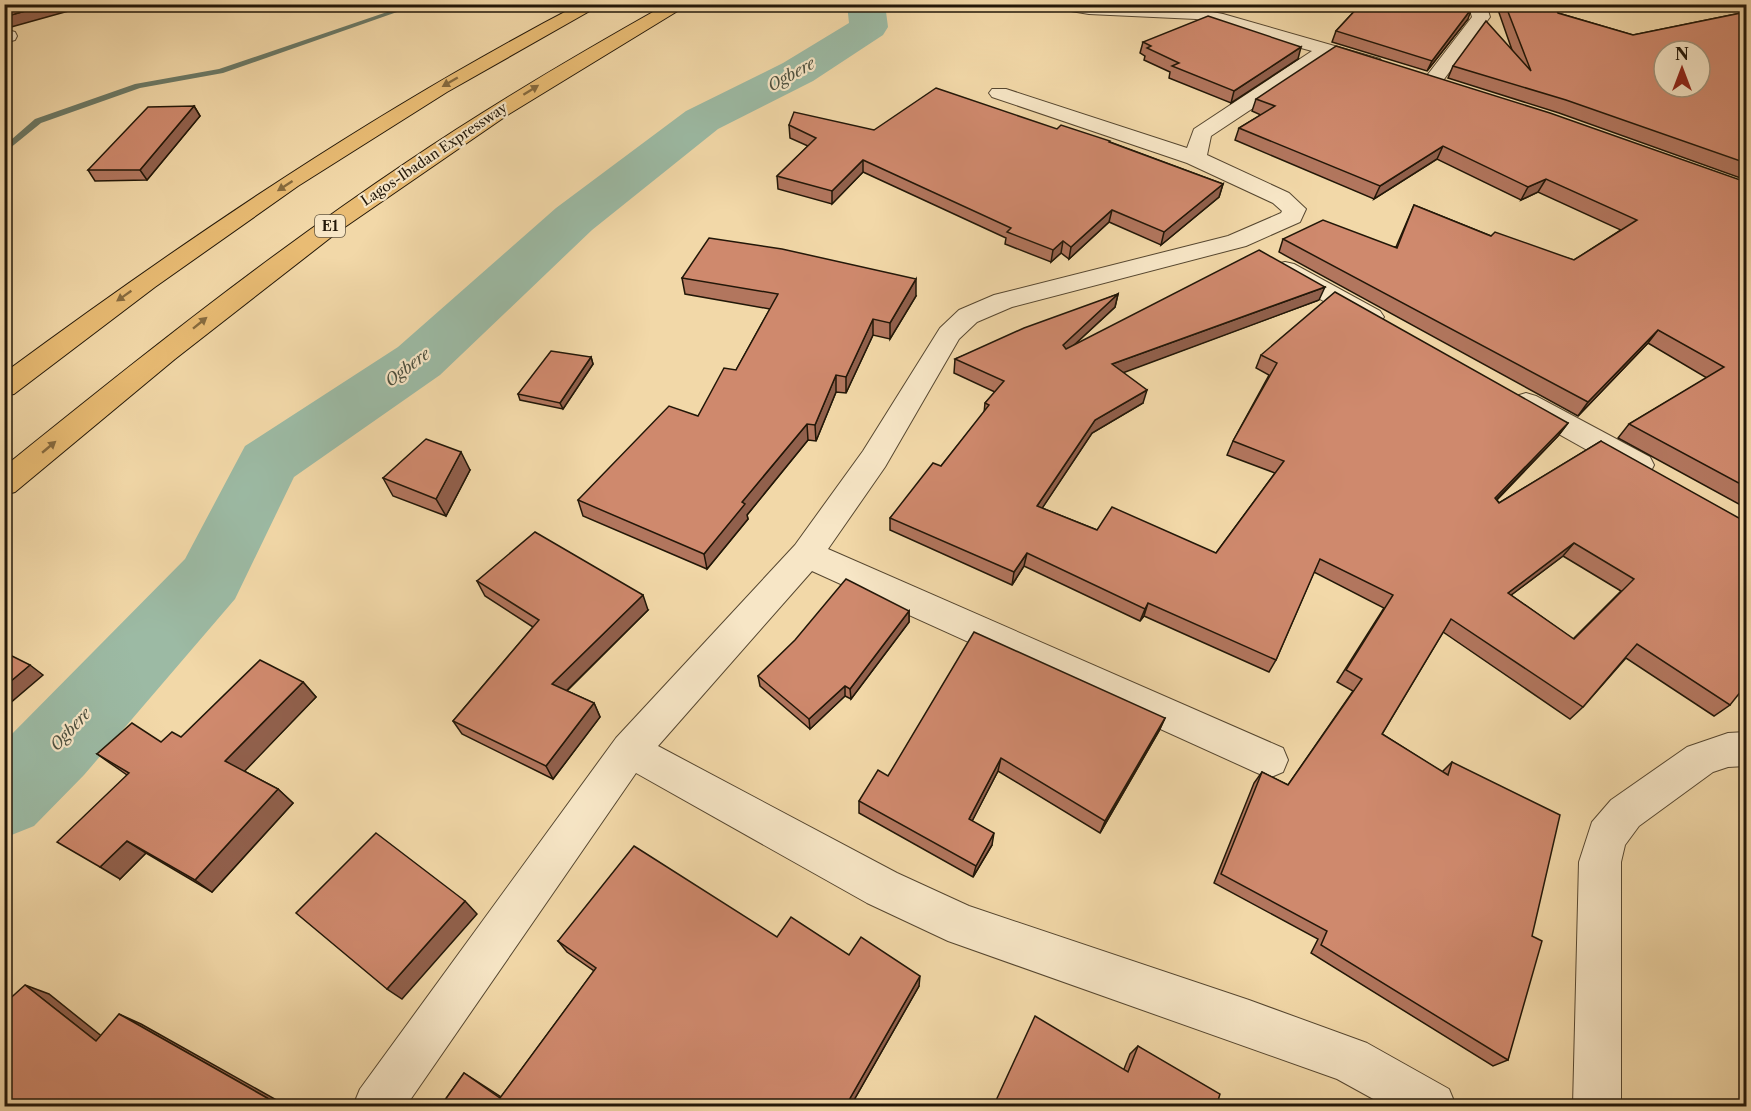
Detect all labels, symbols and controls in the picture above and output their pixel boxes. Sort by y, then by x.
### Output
north arrow [1652,39,1712,99]
text: N [1675,44,1689,64]
water label: Ogbere [764,52,819,95]
one-way arrow [441,77,458,87]
one-way arrow [523,84,539,95]
street label: Lagos-Ibadan Expressway [357,98,511,210]
one-way arrow [277,180,293,191]
road number: E1 [315,215,345,237]
one-way arrow [117,290,133,302]
one-way arrow [193,318,208,330]
water label: Ogbere [380,343,435,390]
one-way arrow [41,440,57,453]
water label: Ogbere [45,702,96,755]

